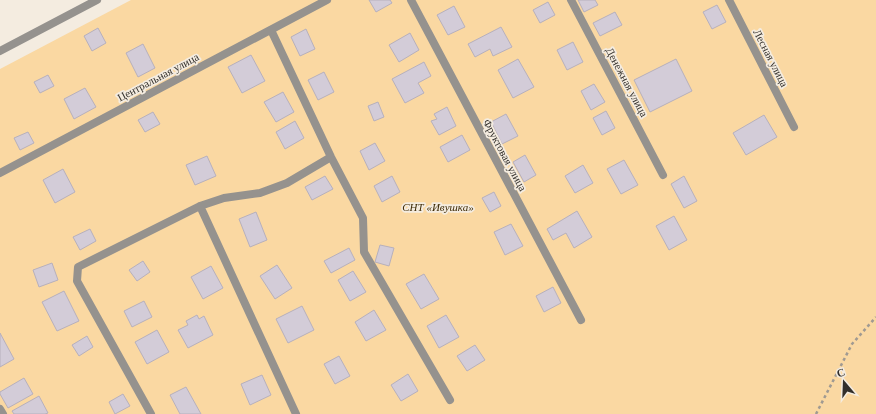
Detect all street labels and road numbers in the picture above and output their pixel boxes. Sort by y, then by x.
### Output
street label: Лесная улица [751,27,791,89]
street label: Денежная улица [604,45,650,119]
street label: Центральная улица [115,50,201,104]
street label: Фруктовая улица [481,117,529,193]

